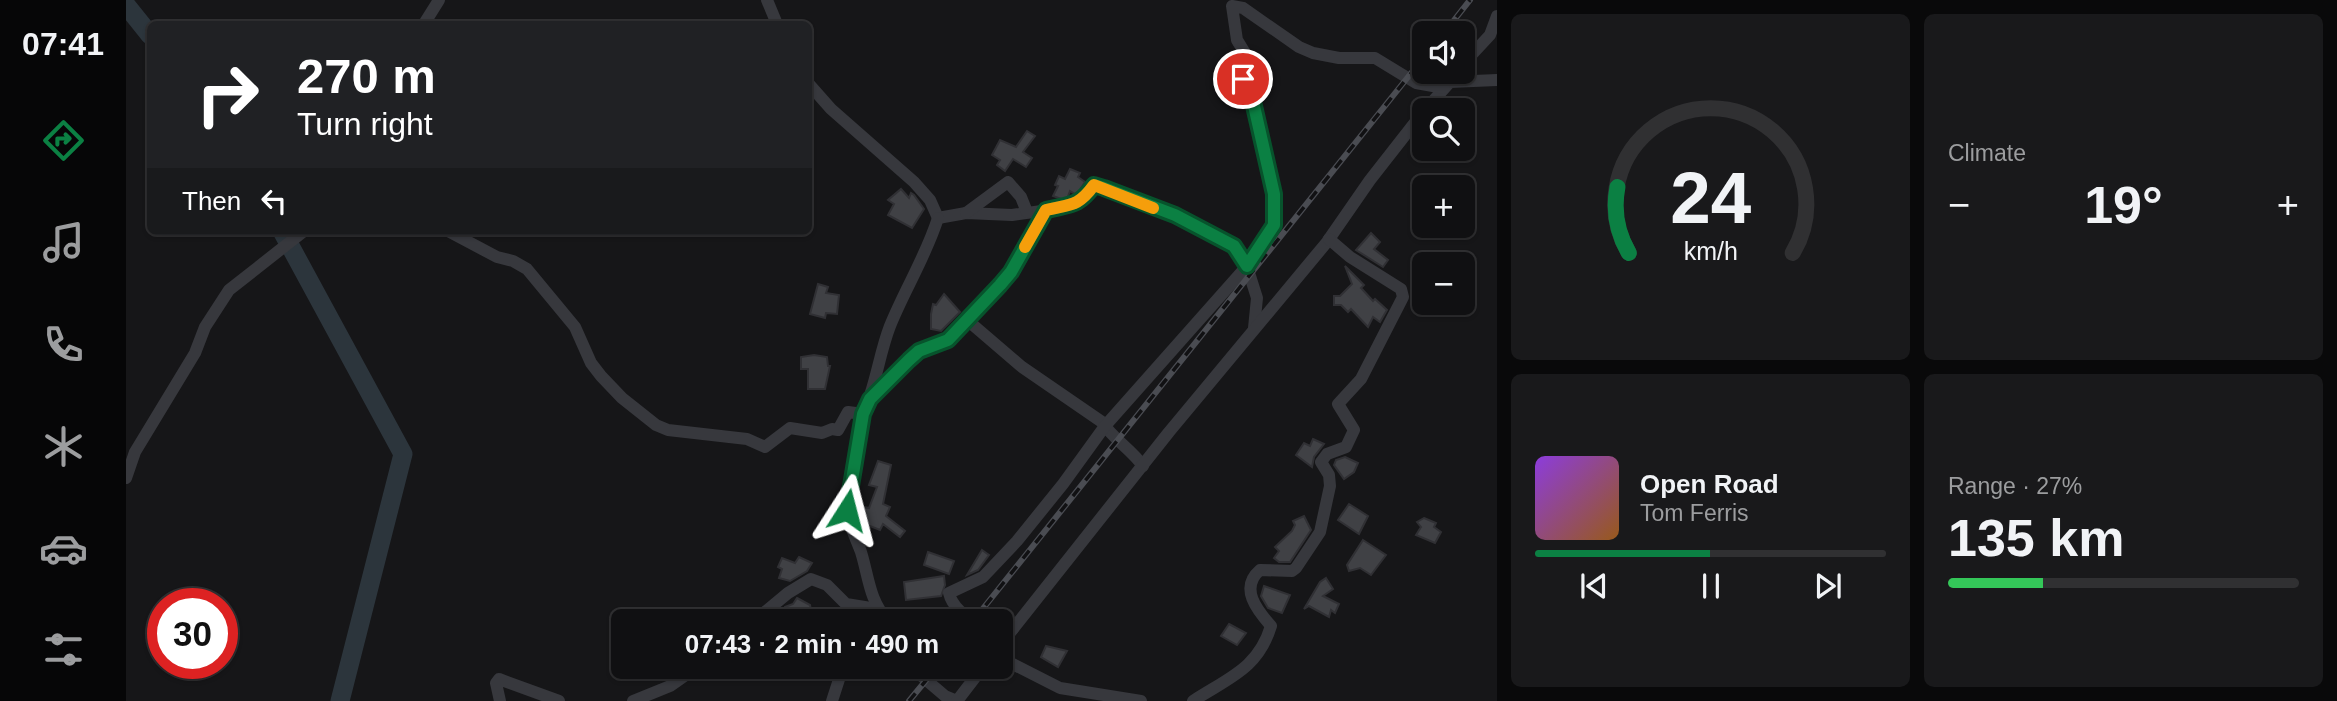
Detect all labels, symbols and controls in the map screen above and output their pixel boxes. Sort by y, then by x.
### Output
map controls [1412,21,1475,315]
button: sound [1412,21,1475,84]
text: 07:41 [22,26,104,62]
icon: right [182,49,273,140]
text: 270 m [297,49,436,103]
pin [1213,49,1273,109]
icon: arrive [1224,60,1262,98]
button: search [1412,98,1475,161]
text: Turn right [297,106,433,142]
icon: directions [39,116,88,165]
text: Climate [1948,140,2026,166]
text: 24 [1670,157,1751,238]
button: + [1412,175,1475,238]
text: 19° [2084,176,2163,234]
icon: left [255,182,293,220]
text: − [1948,184,1970,226]
text: + [2277,184,2299,226]
text: Then [182,186,241,216]
icon: music [39,218,88,267]
text: km/h [1683,237,1738,265]
button: − [1412,252,1475,315]
icon: phone [39,320,88,369]
icon: climate [39,422,88,471]
text: Open Road [1640,469,1779,499]
position arrow [810,473,884,547]
text: Range · 27% [1948,473,2082,499]
text: Tom Ferris [1640,500,1749,526]
text: 135 km [1948,509,2124,567]
icon: car [39,524,88,573]
icon: previous [1575,567,1613,605]
icon: pause [1692,567,1730,605]
icon: next [1809,567,1847,605]
speed limit sign: 30 [147,588,238,679]
icon: filters [39,625,88,674]
text: 07:43 · 2 min · 490 m [685,629,939,659]

